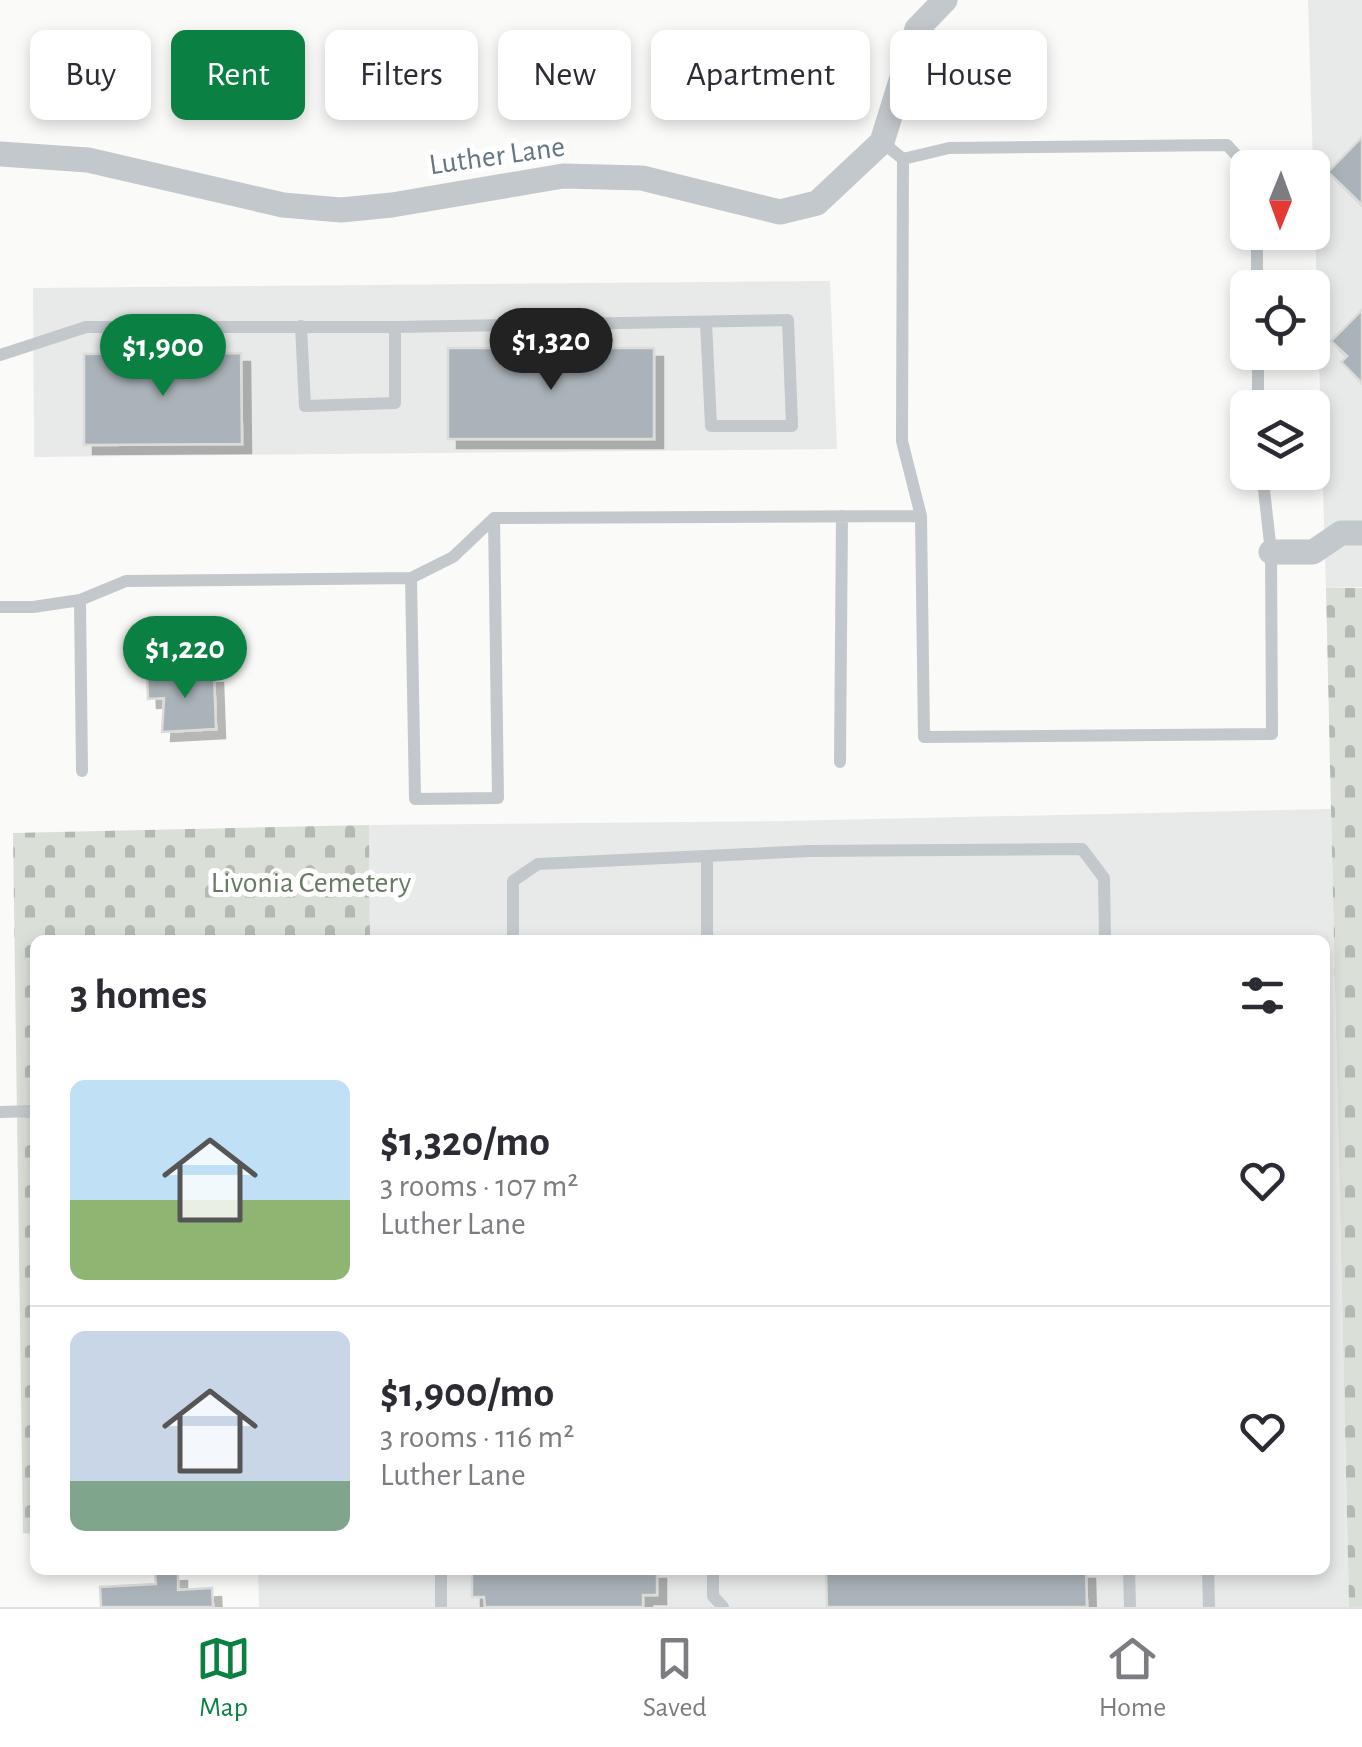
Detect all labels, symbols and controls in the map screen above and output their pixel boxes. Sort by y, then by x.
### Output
chip: Buy [30,30,151,120]
chip: Rent [171,30,305,120]
chip: Filters [325,30,478,120]
chip: New [498,30,631,120]
chip: Apartment [651,30,870,120]
chip: House [890,30,1047,120]
street label: Luther Lane [427,132,567,180]
north arrow [1230,150,1330,250]
map controls [1230,150,1330,490]
button: locate [1230,270,1330,370]
pin: $1,320 [470,308,632,393]
pin: $1,900 [82,314,244,399]
text: $1,320 [512,324,590,356]
text: $1,900 [122,330,204,362]
button: layers [1230,390,1330,490]
pin: $1,220 [104,616,266,701]
text: $1,220 [145,632,225,664]
park label: Livonia Cemetery [211,868,411,898]
icon: filters [1235,968,1290,1023]
text: 3 homes [70,974,207,1016]
icon: home [150,1120,270,1240]
text: $1,320/mo [380,1121,550,1163]
icon: heart [1235,1153,1290,1208]
text: 3 rooms · 107 m² [380,1170,579,1202]
text: Luther Lane [380,1208,526,1240]
icon: home [150,1371,270,1491]
text: $1,900/mo [380,1372,554,1414]
icon: heart [1235,1404,1290,1459]
text: 3 rooms · 116 m² [380,1421,574,1453]
text: Luther Lane [380,1459,526,1491]
tab: Map [196,1631,251,1725]
tab: Saved [643,1631,707,1725]
tab: Home [1099,1631,1166,1725]

